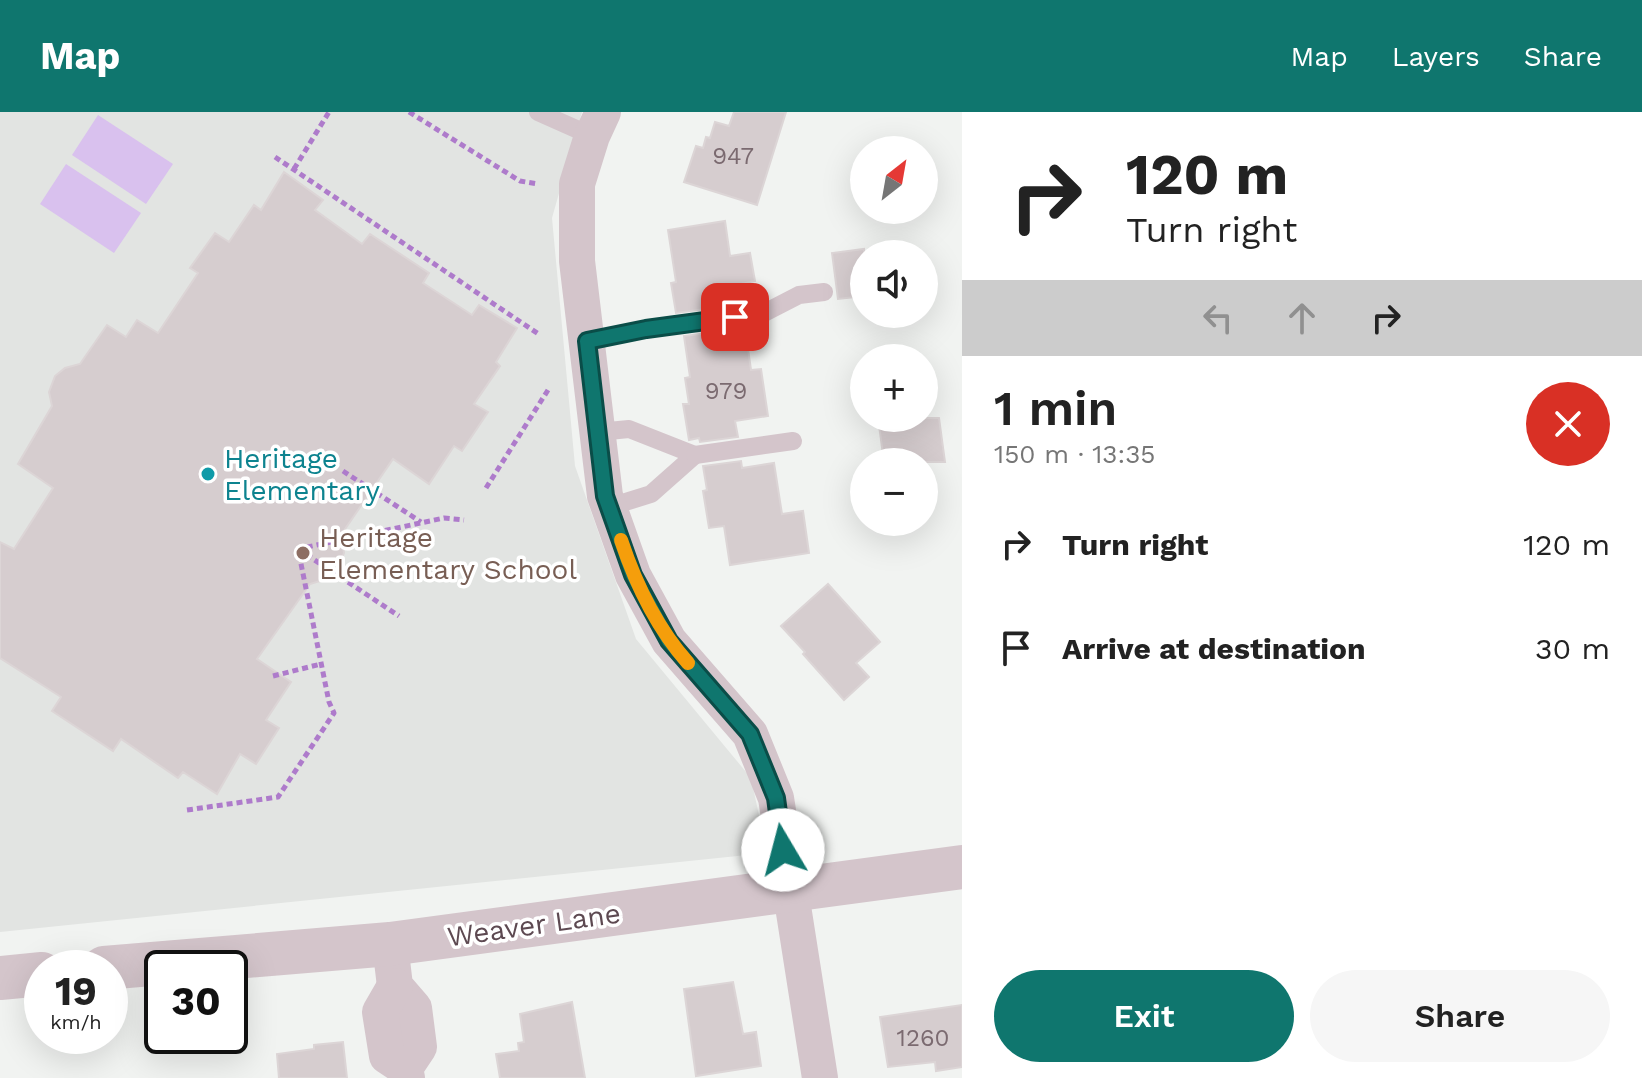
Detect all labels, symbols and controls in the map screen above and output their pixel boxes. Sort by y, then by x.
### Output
text: Map [40,34,120,78]
text: Map [1291,40,1348,73]
text: Layers [1392,40,1480,73]
text: Share [1524,40,1602,73]
north arrow [850,136,938,224]
map controls [850,136,938,536]
house number: 947 [712,142,754,170]
text: 120 m [1126,142,1288,208]
icon: right [994,144,1098,248]
text: Turn right [1126,209,1297,251]
button: sound [850,240,938,328]
pin [701,283,769,351]
icon: arrive [713,295,757,339]
icon: left [1196,296,1240,340]
icon: ahead [1280,296,1324,340]
icon: right [1364,296,1408,340]
button: + [850,344,938,432]
house number: 979 [705,377,747,405]
text: 1 min [994,380,1117,437]
button: close [1526,382,1610,466]
text: 150 m · 13:35 [994,439,1155,469]
place label: Heritage Elementary [224,442,381,507]
button: − [850,448,938,536]
marker: Heritage Elementary [199,465,217,483]
place label: Heritage Elementary School [319,521,577,586]
icon: right [994,522,1038,566]
text: Turn right [1062,527,1208,562]
text: 120 m [1523,527,1610,562]
marker: Heritage Elementary School [294,544,312,562]
icon: arrive [994,626,1038,670]
text: Arrive at destination [1062,631,1366,666]
text: 30 m [1535,631,1610,666]
position arrow [741,808,825,892]
street label: Weaver Lane [445,897,623,953]
speed limit sign: 30 [144,950,248,1054]
text: 19 [55,968,97,1015]
button: Exit [994,970,1294,1062]
button: Share [1310,970,1610,1062]
text: km/h [50,1010,102,1034]
house number: 1260 [897,1024,949,1052]

